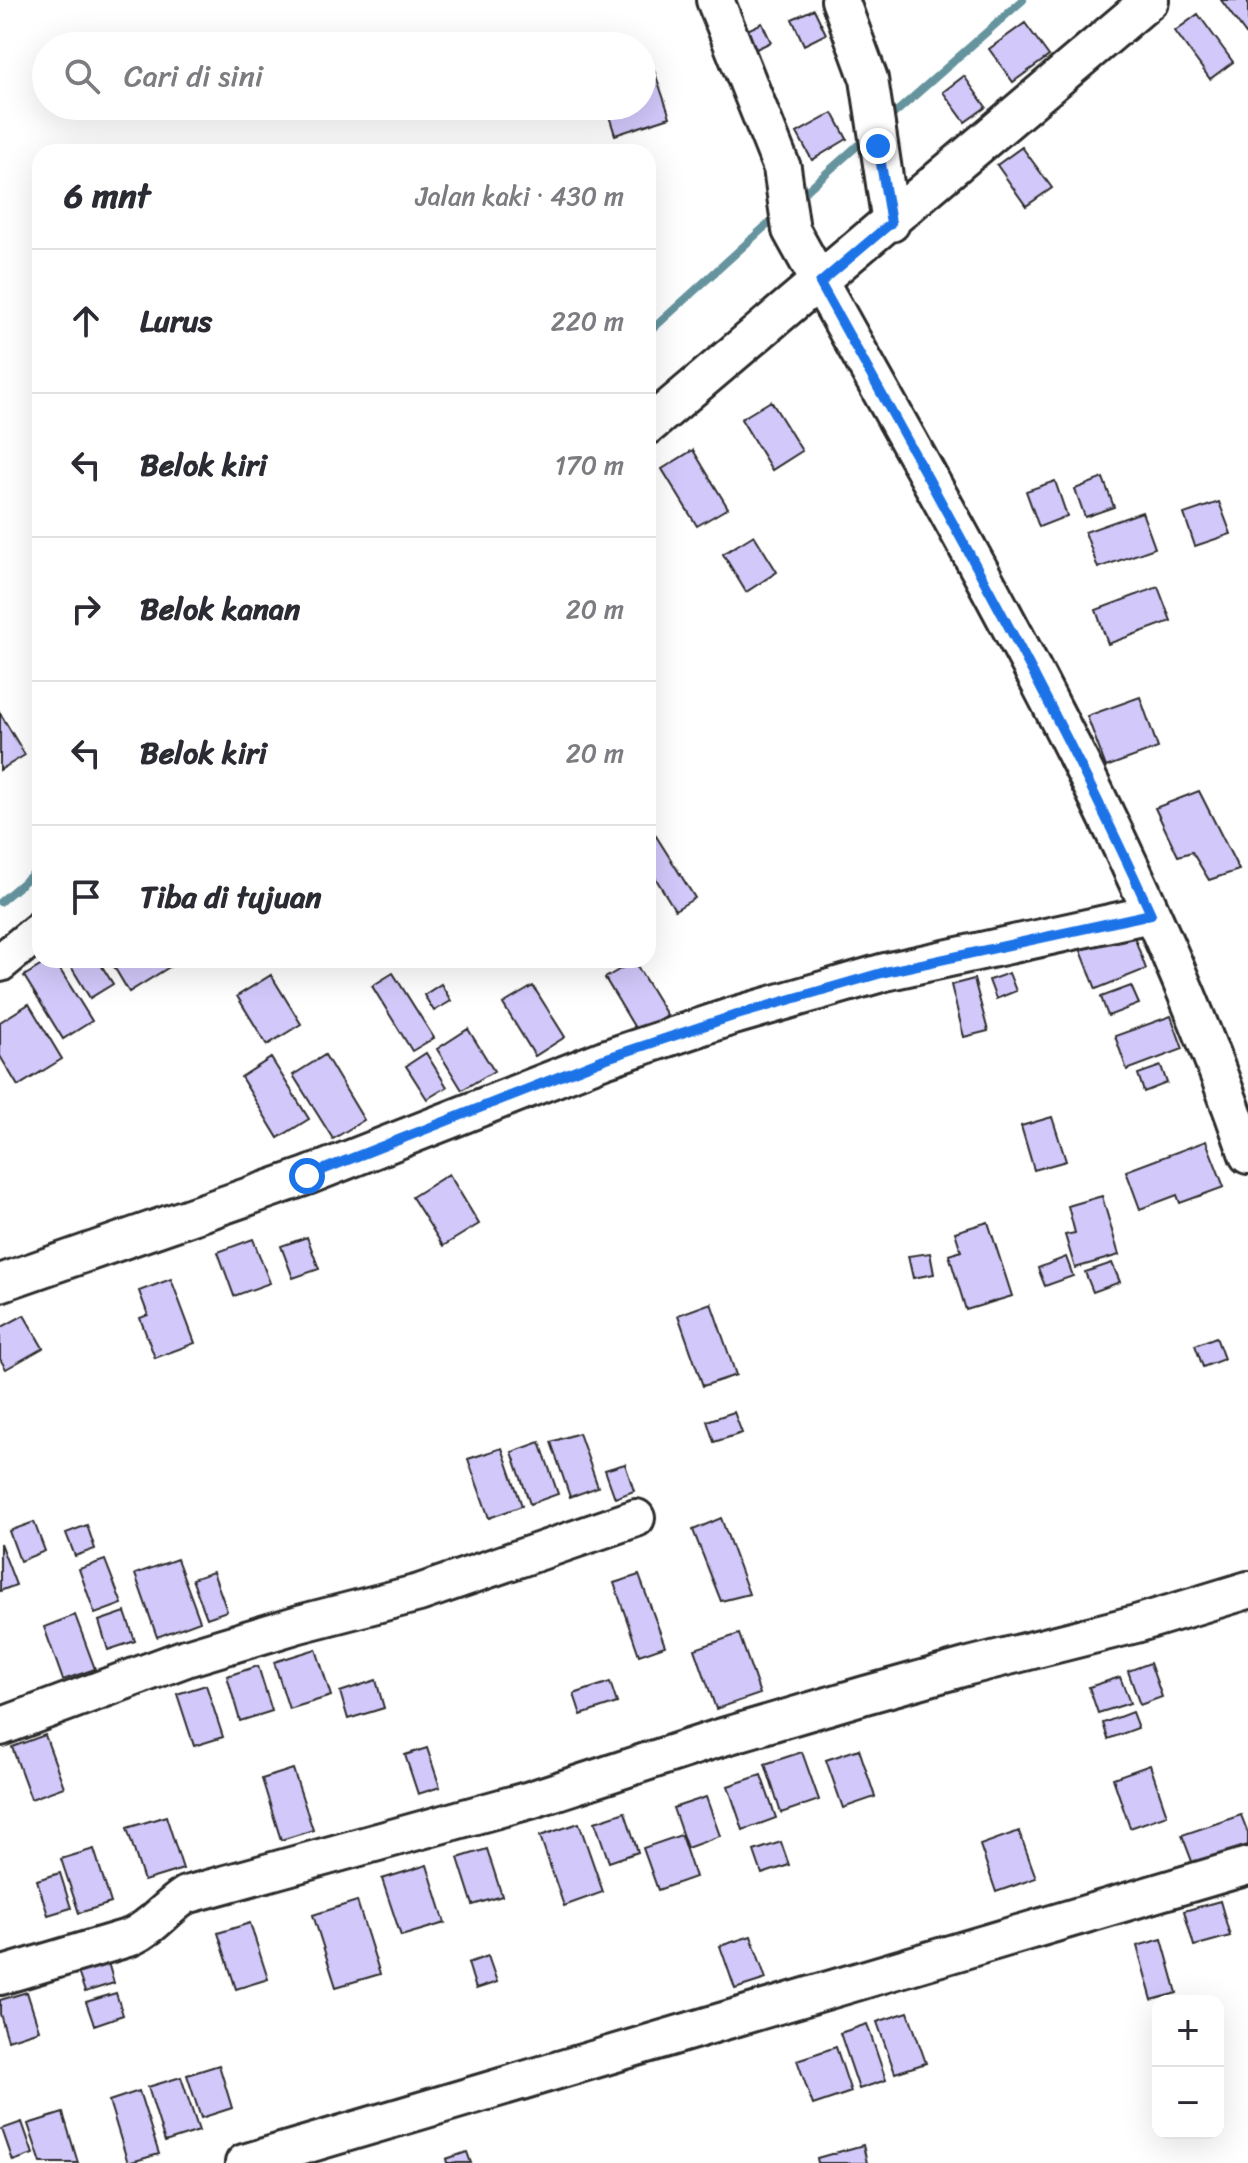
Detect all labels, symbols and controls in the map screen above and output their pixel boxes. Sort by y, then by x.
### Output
search box [32,32,656,120]
text: Cari di sini [124,49,263,103]
icon: search [60,54,104,98]
route end [860,128,896,164]
text: 6 mnt [64,166,150,226]
text: Jalan kaki · 430 m [416,173,624,219]
text: Lurus [140,294,212,348]
text: 220 m [551,298,624,344]
icon: ahead [64,299,108,343]
text: Belok kiri [140,438,267,492]
text: 170 m [555,442,624,488]
icon: left [64,443,108,487]
text: Belok kanan [140,582,300,636]
text: 20 m [566,586,624,632]
icon: right [64,587,108,631]
text: Belok kiri [140,726,267,780]
text: 20 m [566,730,624,776]
icon: left [64,731,108,775]
text: Tiba di tujuan [140,870,321,924]
icon: arrive [64,875,108,919]
route start [289,1158,325,1194]
map controls [1152,1995,1224,2139]
button: + [1152,1995,1224,2067]
button: − [1152,2067,1224,2139]

